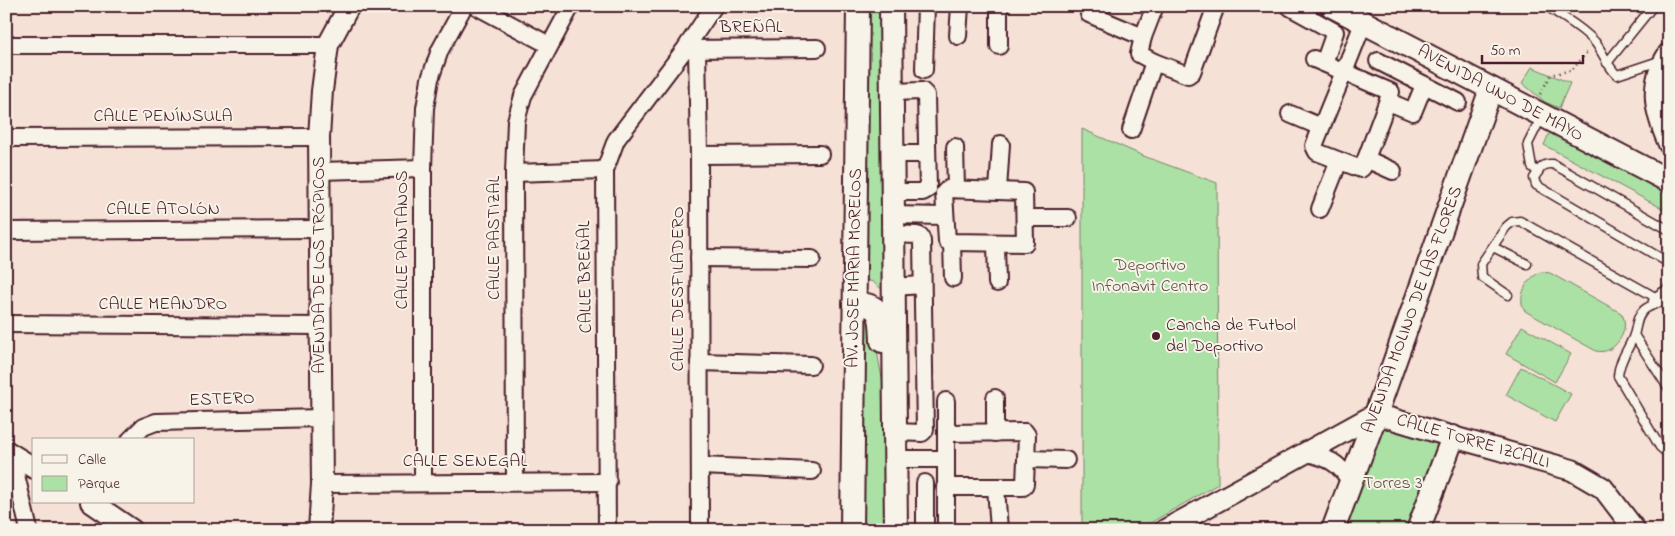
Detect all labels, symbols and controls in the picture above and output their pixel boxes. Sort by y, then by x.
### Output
street label: BREÑAL [719,15,783,41]
scale bar [1482,32,1584,64]
street label: AVENIDA UNO DE MAYO [1412,39,1588,149]
text: 50 m [1490,40,1521,62]
street label: CALLE PENÍNSULA [93,104,233,130]
street label: AVENIDA DE LOS TRÓPICOS [307,156,333,374]
street label: AV. JOSE MARIA MORELOS [840,168,870,368]
street label: CALLE PANTANOS [390,170,416,310]
street label: CALLE PASTIZAL [482,176,508,300]
street label: AVENIDA MOLINO DE LAS FLORES [1356,183,1470,437]
street label: CALLE ATOLÓN [106,197,220,223]
street label: CALLE DESFILADERO [666,206,692,372]
street label: CALLE BREÑAL [572,220,600,334]
park label: Deportivo Infonavit Centro [1092,253,1208,300]
street label: CALLE MEANDRO [99,292,227,318]
place label: Cancha de Futbol del Deportivo [1166,313,1296,360]
marker: Cancha de Futbol del Deportivo [1150,330,1162,342]
street label: ESTERO [189,386,255,414]
street label: CALLE TORRE IZCALLI [1393,408,1553,476]
legend [32,438,195,504]
text: Calle [78,449,106,471]
street label: CALLE SENEGAL [403,449,527,475]
park label: Torres 3 [1363,471,1423,497]
text: Parque [78,473,120,495]

